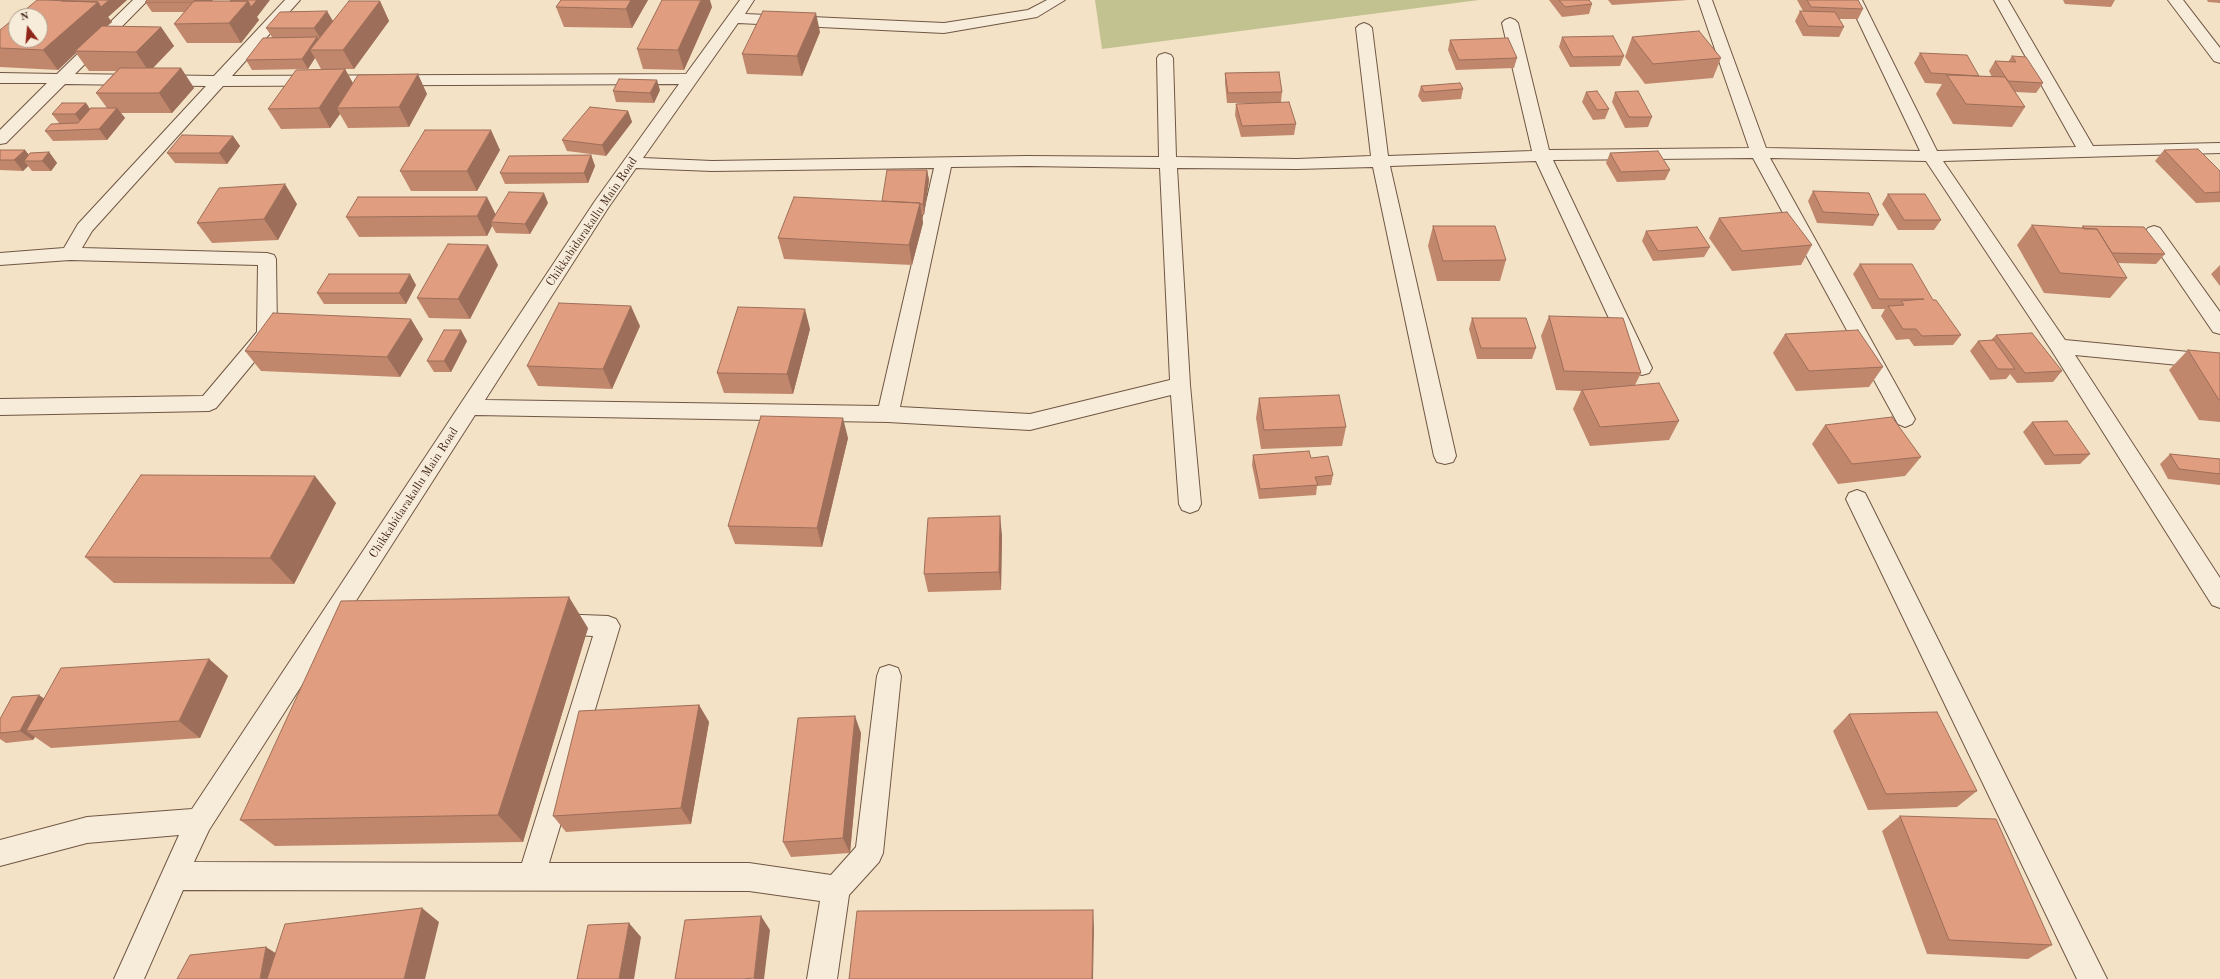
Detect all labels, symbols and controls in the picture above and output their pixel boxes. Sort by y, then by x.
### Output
north arrow [8,8,48,48]
text: N [19,11,30,23]
street label: Chikkabidarakallu Main Road [543,155,641,289]
street label: Chikkabidarakallu Main Road [366,425,462,561]

